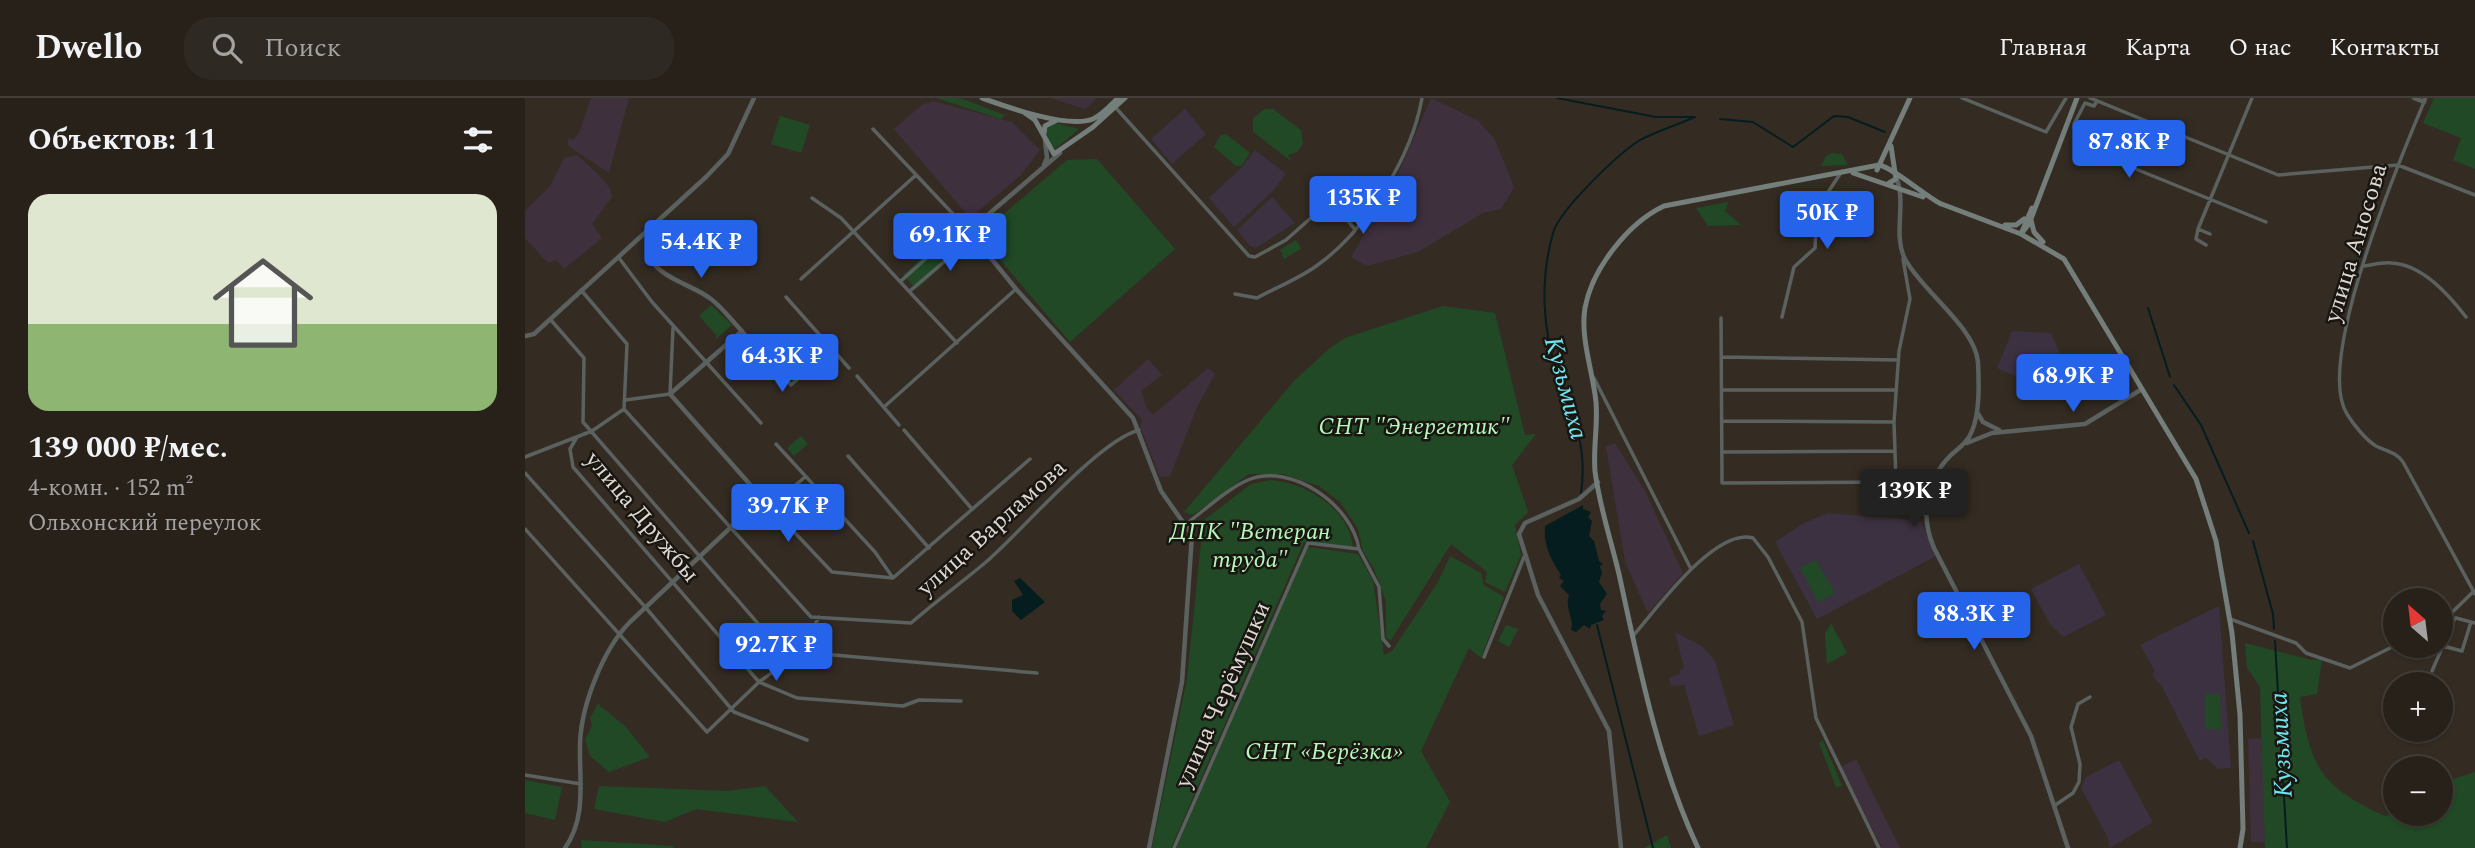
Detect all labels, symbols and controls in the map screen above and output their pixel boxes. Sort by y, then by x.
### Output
search box [184,17,674,80]
text: Dwello [35,23,142,73]
text: Поиск [264,28,341,68]
icon: search [208,29,246,67]
text: Главная [1999,30,2087,66]
text: Карта [2125,30,2191,66]
text: О нас [2229,30,2292,66]
text: Контакты [2330,30,2440,66]
text: Объектов: 11 [28,117,217,163]
pin: 87.8K ₽ [2064,120,2194,180]
icon: filters [459,121,497,159]
text: 87.8K ₽ [2088,125,2170,160]
street label: улица Аносова [2314,159,2397,328]
pin: 135K ₽ [1306,176,1420,236]
text: 135K ₽ [1325,181,1401,216]
pin: 50K ₽ [1778,192,1876,251]
text: 50K ₽ [1796,196,1858,231]
pin: 69.1K ₽ [885,214,1015,273]
text: 69.1K ₽ [909,218,991,253]
pin: 54.4K ₽ [636,220,766,280]
text: 54.4K ₽ [660,225,742,260]
icon: home [200,240,326,366]
water label: Кузьмиха [1533,332,1599,444]
pin: 64.3K ₽ [717,334,847,394]
text: 64.3K ₽ [741,339,823,374]
pin: 68.9K ₽ [2008,354,2138,414]
text: 68.9K ₽ [2032,359,2114,394]
park label: СНТ "Энергетик" [1318,409,1510,445]
text: 139 000 ₽/мес. [28,425,228,471]
street label: улица Дружбы [575,443,708,591]
street label: улица Варламова [908,451,1075,606]
pin: 139K ₽ [1857,470,1971,529]
text: 4-комн. · 152 m² [28,471,193,506]
text: 139K ₽ [1876,474,1952,509]
pin: 39.7K ₽ [723,484,853,544]
text: 39.7K ₽ [747,489,829,524]
text: Ольхонский переулок [28,506,262,541]
park label: ДПК "Ветеран труда" [1168,514,1331,578]
north arrow [2383,588,2453,658]
map controls [2383,588,2453,826]
pin: 88.3K ₽ [1909,592,2039,652]
street label: улица Черёмушки [1165,596,1280,795]
text: 88.3K ₽ [1933,597,2015,632]
pin: 92.7K ₽ [711,624,841,683]
text: 92.7K ₽ [735,628,817,663]
button: + [2383,672,2453,742]
water label: Кузьмиха [2258,691,2304,799]
park label: СНТ «Берёзка» [1245,734,1403,770]
button: − [2383,756,2453,826]

